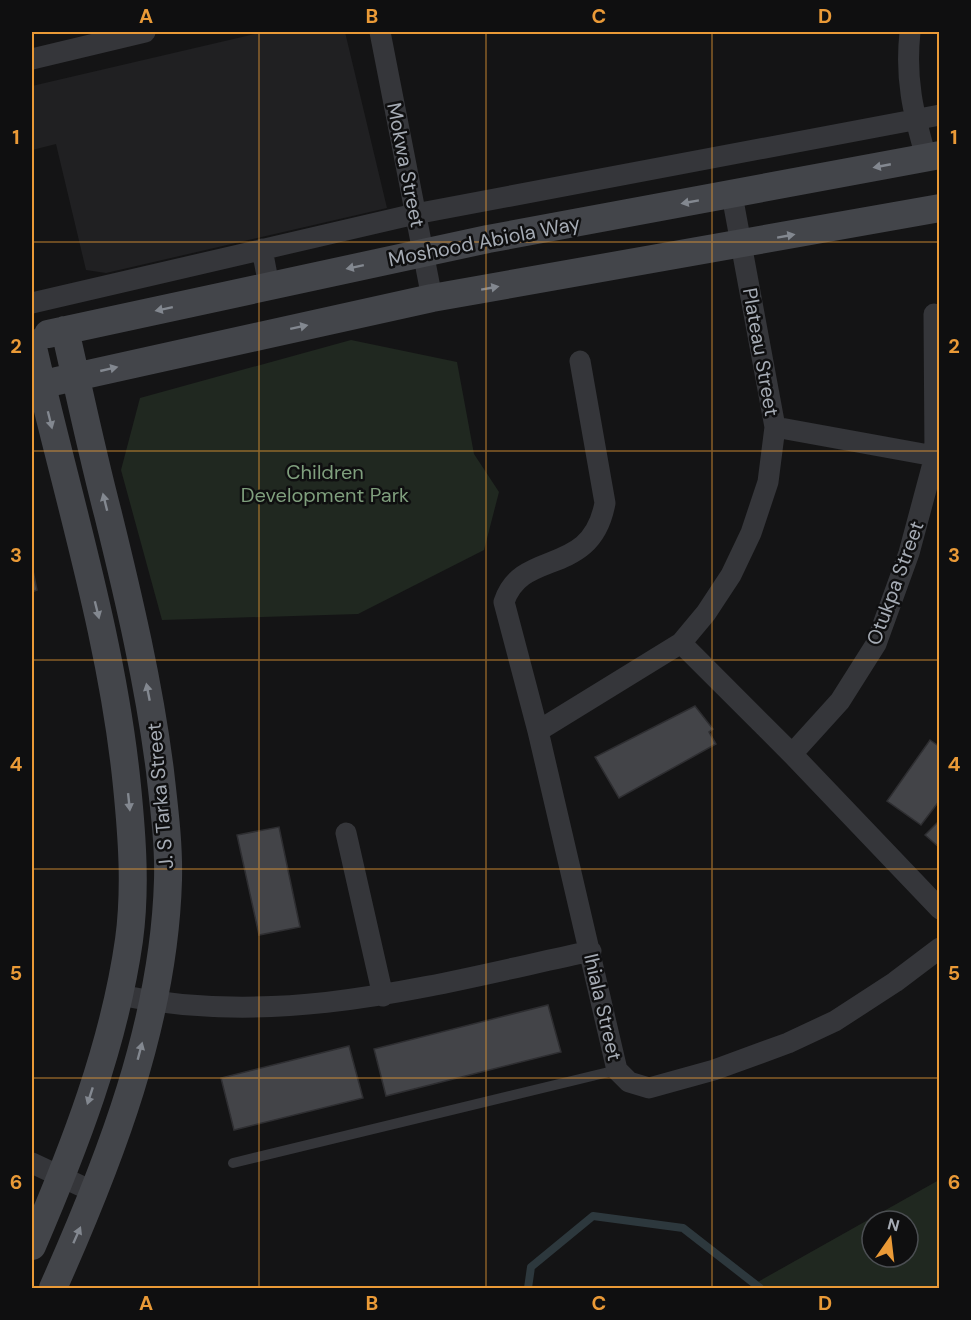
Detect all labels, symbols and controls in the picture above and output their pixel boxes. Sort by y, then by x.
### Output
text: A [139,3,153,29]
text: B [366,3,378,29]
text: C [592,3,606,29]
text: D [818,3,832,29]
street label: Mokwa Street [381,100,431,230]
text: 1 [12,124,20,150]
text: 1 [950,124,958,150]
one-way arrow [872,162,891,171]
one-way arrow [681,198,700,207]
street label: Moshood Abiola Way [386,210,582,272]
one-way arrow [776,231,795,240]
one-way arrow [345,263,364,272]
one-way arrow [481,283,500,292]
street label: Plateau Street [737,286,785,418]
one-way arrow [154,305,173,314]
one-way arrow [290,322,309,331]
text: 2 [10,333,22,359]
text: 2 [948,333,960,359]
one-way arrow [100,364,118,374]
one-way arrow [45,411,55,430]
park label: Children Development Park [241,459,409,508]
one-way arrow [99,493,109,511]
street label: Otukpa Street [861,517,930,649]
text: 3 [10,542,22,568]
text: 3 [948,542,960,568]
one-way arrow [92,600,102,619]
one-way arrow [143,682,152,701]
street label: J. S Tarka Street [141,722,179,870]
text: 4 [10,751,23,777]
text: 4 [948,751,961,777]
one-way arrow [124,792,134,811]
street label: Ihiala Street [578,951,628,1063]
text: 5 [10,960,22,986]
text: 5 [948,960,960,986]
one-way arrow [135,1042,145,1060]
one-way arrow [85,1087,94,1105]
text: 6 [10,1169,22,1195]
text: 6 [948,1169,960,1195]
north arrow [860,1209,920,1269]
text: N [885,1213,902,1237]
one-way arrow [72,1226,82,1244]
text: A [139,1290,153,1316]
text: B [366,1290,378,1316]
text: C [592,1290,606,1316]
text: D [818,1290,832,1316]

